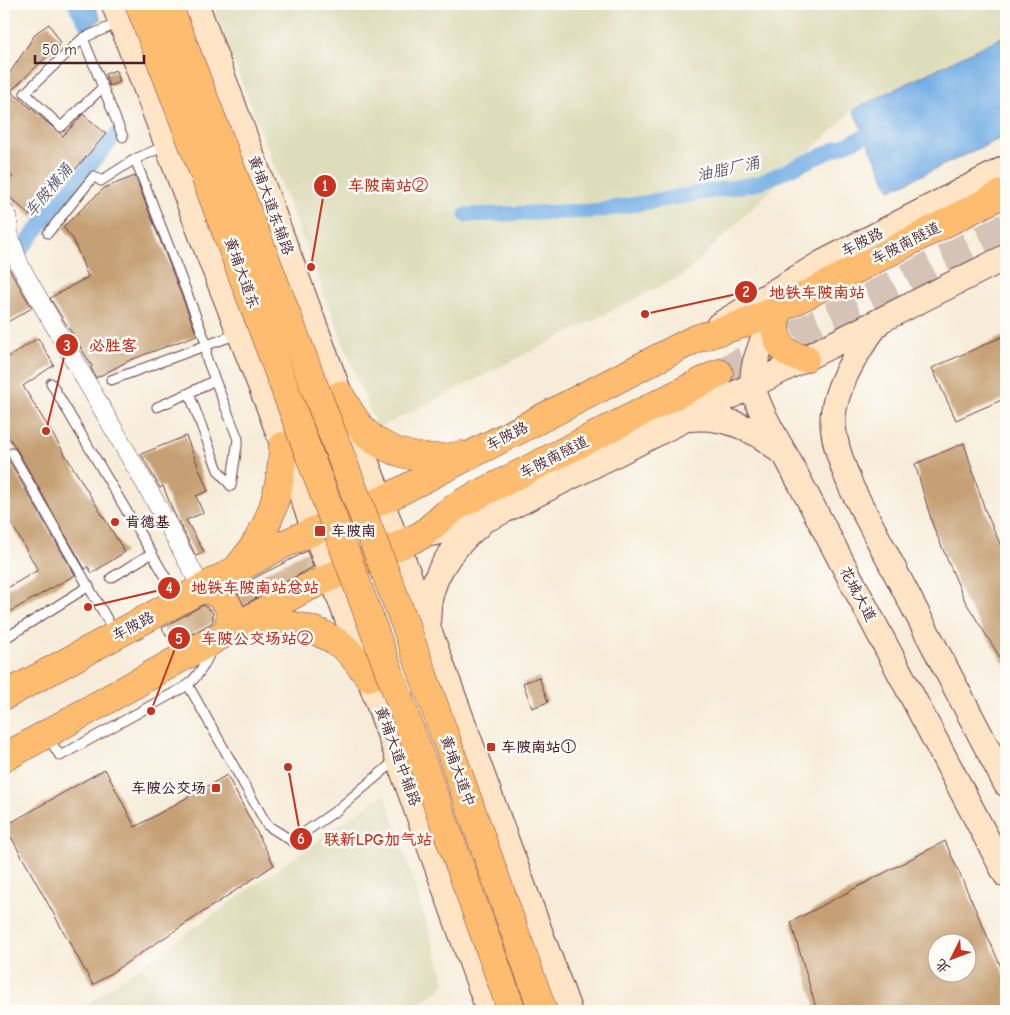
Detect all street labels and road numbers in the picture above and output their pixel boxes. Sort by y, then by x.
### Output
street label: 黄埔大道东辅路 [245,153,297,257]
street label: 车陂南隧道 [868,218,944,268]
street label: 车陂路 [838,224,886,260]
street label: 黄埔大道东 [221,235,263,311]
street label: 车陂路 [483,418,531,454]
street label: 车陂南隧道 [516,432,592,482]
street label: 花城大道 [836,563,880,625]
street label: 车陂路 [109,607,157,645]
street label: 黄埔大道中辅路 [372,704,424,808]
street label: 黄埔大道中 [437,733,479,809]

